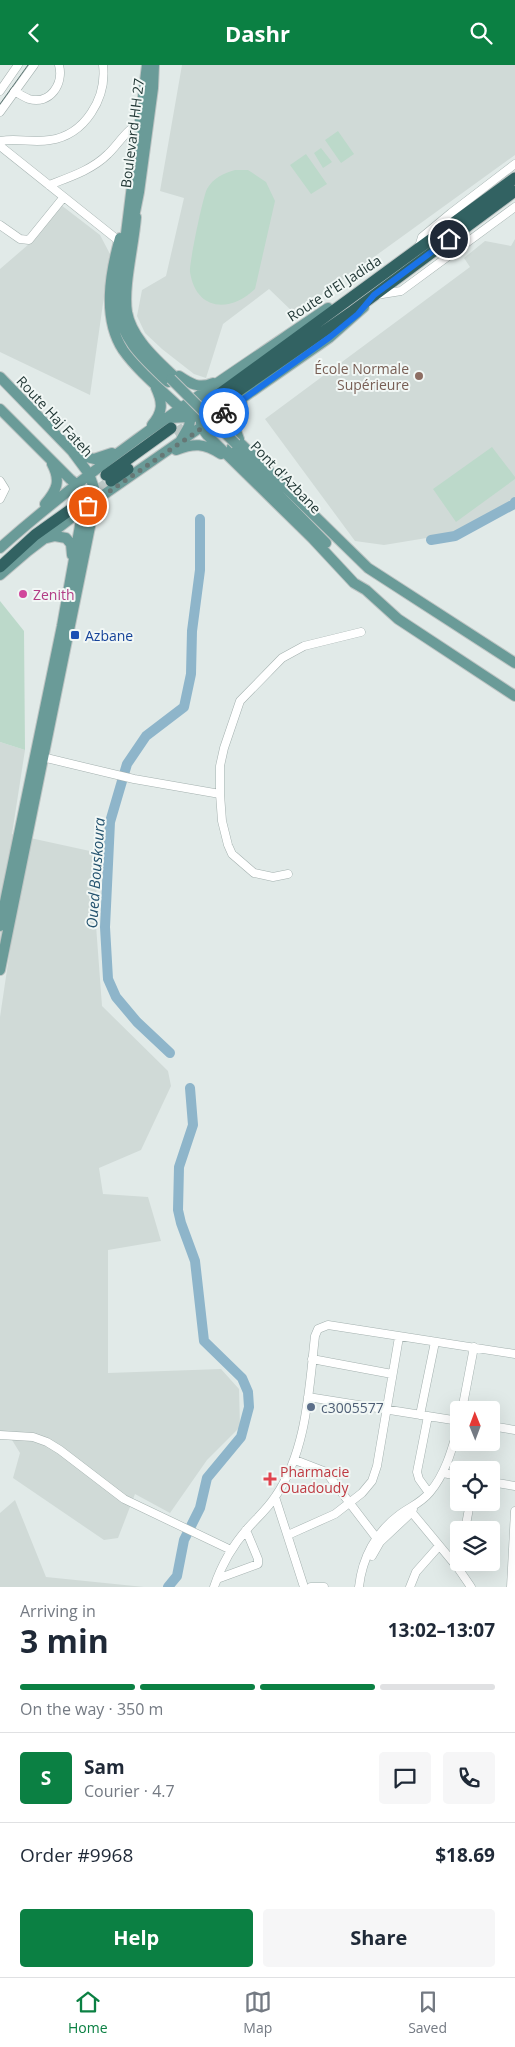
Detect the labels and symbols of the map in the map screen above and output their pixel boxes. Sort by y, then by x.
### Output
street label: Boulevard HH 27 [116,77,148,189]
pin [428,218,470,260]
street label: Route d'El Jadida [283,250,385,326]
place label: École Normale Supérieure [314,359,409,394]
marker: École Normale Supérieure [413,370,425,382]
street label: Route Haj Fateh [13,372,97,460]
courier [199,388,249,438]
street label: Pont d'Azbane [247,437,326,517]
pin [67,485,109,527]
place label: Zenith [33,585,75,604]
marker: Zenith [17,588,29,600]
place label: Azbane [85,626,133,645]
marker: Azbane [69,629,81,641]
water label: Oued Bouskoura [81,816,109,929]
place label: c3005577 [321,1398,384,1417]
marker: c3005577 [305,1401,317,1413]
north arrow [450,1401,500,1451]
place label: Pharmacie Ouadoudy [280,1462,349,1497]
marker: Pharmacie Ouadoudy [264,1473,276,1485]

